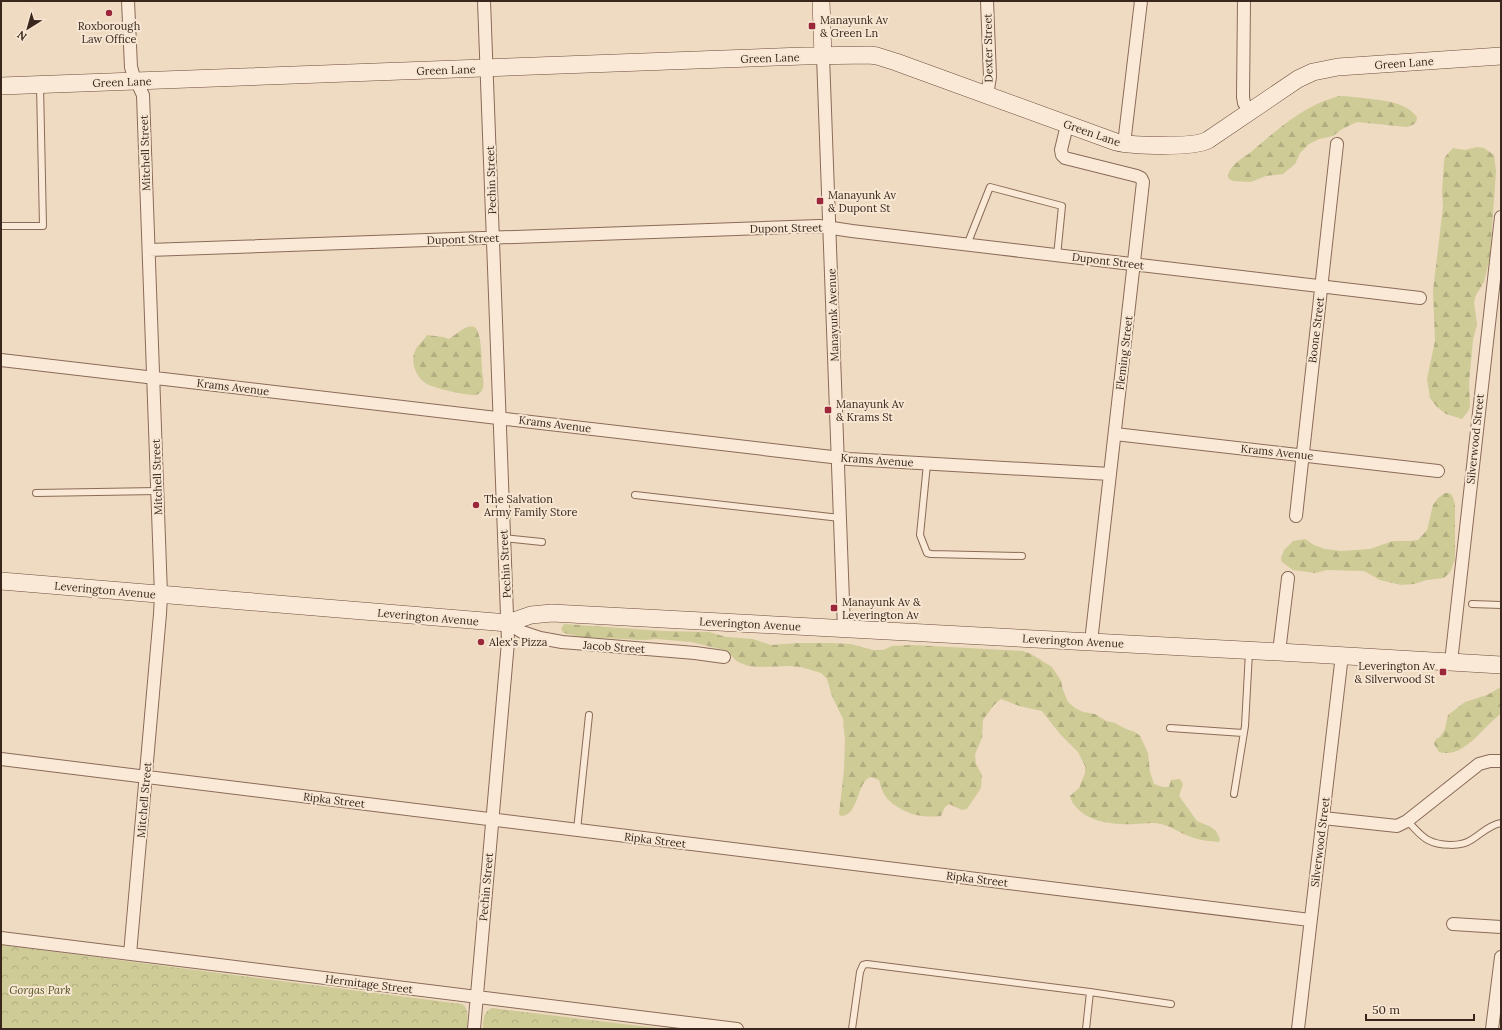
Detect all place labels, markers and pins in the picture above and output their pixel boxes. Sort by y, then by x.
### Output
marker: Roxborough Law Office [104,8,114,18]
place label: Manayunk Av & Green Ln [820,13,889,40]
place label: Roxborough Law Office [78,19,141,46]
marker: Manayunk Av & Green Ln [807,21,817,31]
place label: Manayunk Av & Dupont St [828,188,897,215]
marker: Manayunk Av & Dupont St [815,196,825,206]
place label: Manayunk Av & Krams St [836,397,905,424]
marker: Manayunk Av & Krams St [823,405,833,415]
place label: The Salvation Army Family Store [483,492,578,519]
marker: The Salvation Army Family Store [471,500,481,510]
place label: Manayunk Av & Leverington Av [842,595,921,622]
marker: Manayunk Av & Leverington Av [829,603,839,613]
place label: Alex's Pizza [488,635,548,649]
marker: Alex's Pizza [476,637,486,647]
place label: Leverington Av & Silverwood St [1354,659,1436,686]
marker: Leverington Av & Silverwood St [1438,667,1448,677]

